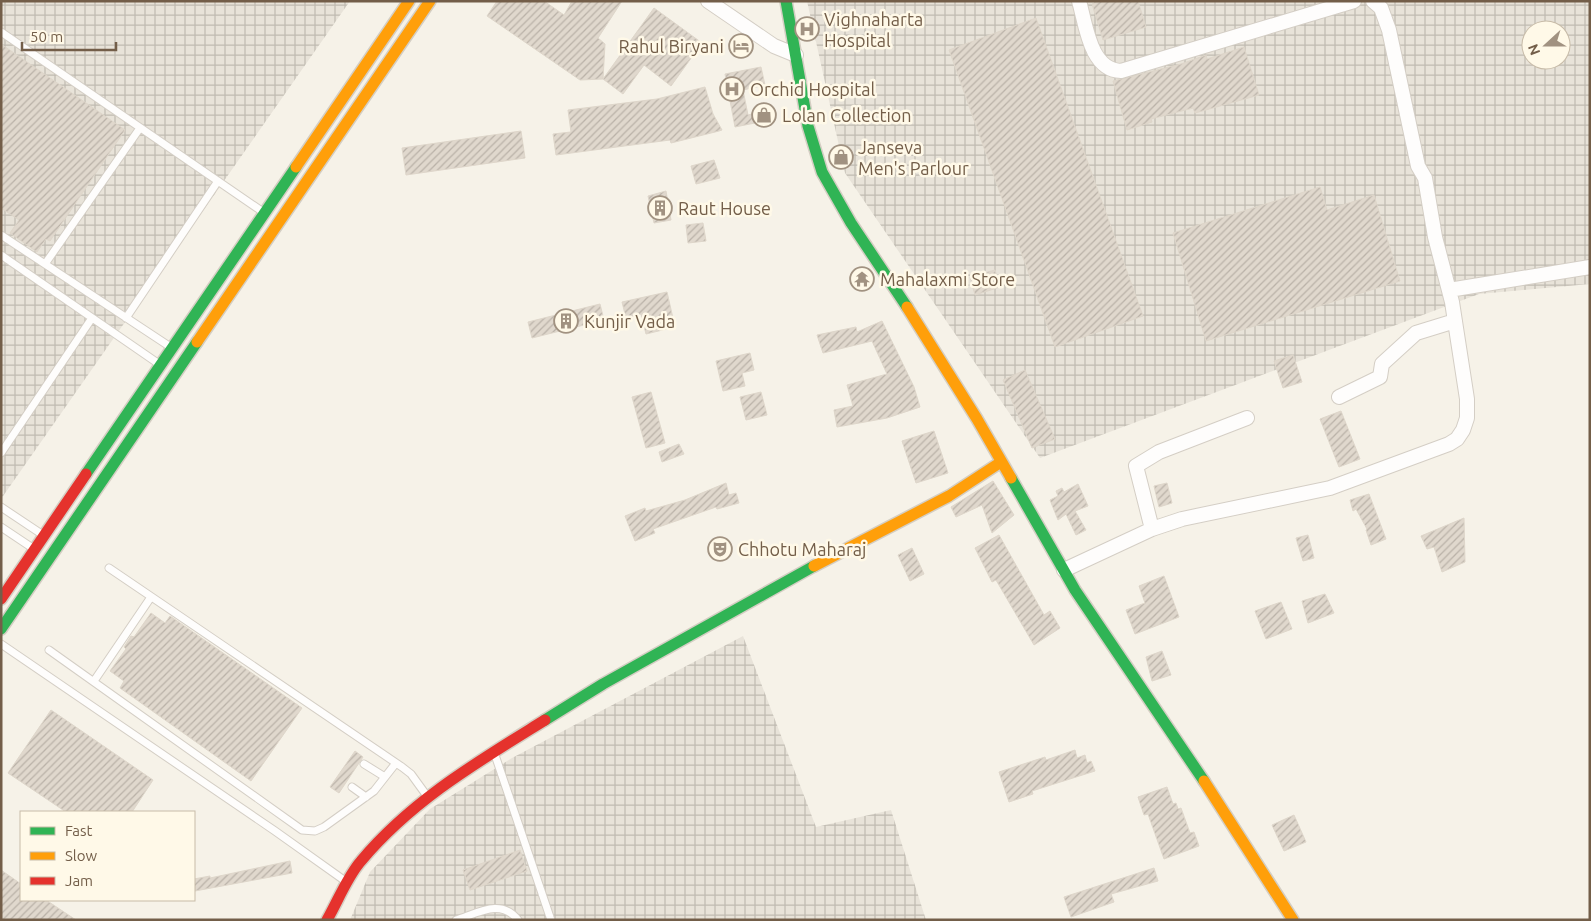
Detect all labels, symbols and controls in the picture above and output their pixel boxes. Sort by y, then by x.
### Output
place label: Vighnaharta Hospital [824,9,923,50]
hospital icon: Vighnaharta Hospital [794,16,820,42]
scale bar [22,20,116,52]
north arrow [1521,20,1571,70]
text: 50 m [30,28,63,45]
hotel icon: Rahul Biryani [728,33,754,59]
place label: Rahul Biryani [619,36,724,56]
text: N [1525,42,1543,57]
hospital icon: Orchid Hospital [719,76,745,102]
place label: Orchid Hospital [750,79,876,99]
shop icon: Lolan Collection [751,102,777,128]
place label: Lolan Collection [782,105,912,125]
place label: Janseva Men's Parlour [858,137,969,178]
shop icon: Janseva Men's Parlour [828,144,854,170]
building icon: Raut House [647,195,673,221]
place label: Raut House [678,198,771,218]
temple icon: Mahalaxmi Store [849,266,875,292]
place label: Mahalaxmi Store [880,269,1015,289]
building icon: Kunjir Vada [553,308,579,334]
place label: Kunjir Vada [584,311,675,331]
theatre icon: Chhotu Maharaj [707,536,733,562]
place label: Chhotu Maharaj [738,539,866,559]
legend [20,811,195,901]
text: Fast [65,822,93,839]
text: Slow [65,847,98,864]
text: Jam [65,872,93,889]

